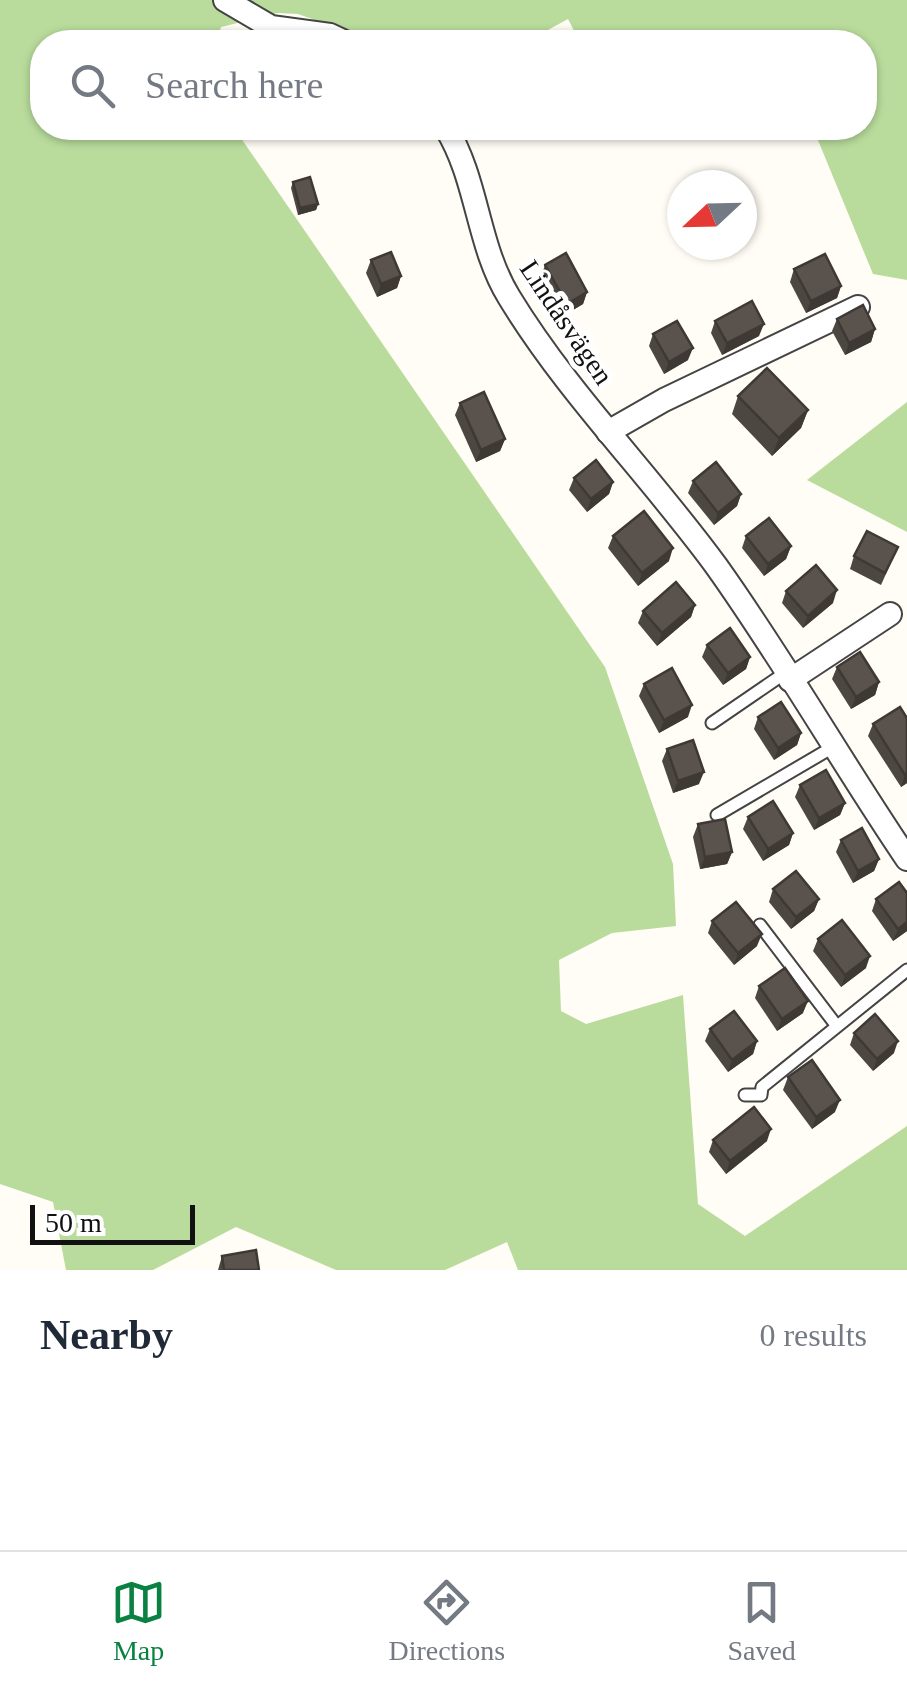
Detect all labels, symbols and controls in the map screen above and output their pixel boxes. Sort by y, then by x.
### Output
search box [30,30,877,140]
icon: search [65,58,120,113]
text: Search here [145,64,323,106]
north arrow [667,170,757,260]
street label: Lindåsvägen [514,254,619,390]
scale bar [30,1200,195,1244]
text: 50 m [45,1207,102,1238]
text: Nearby [40,1312,173,1358]
text: 0 results [759,1317,867,1353]
tab: Map [111,1575,166,1667]
tab: Directions [388,1575,505,1667]
tab: Saved [727,1575,796,1667]

